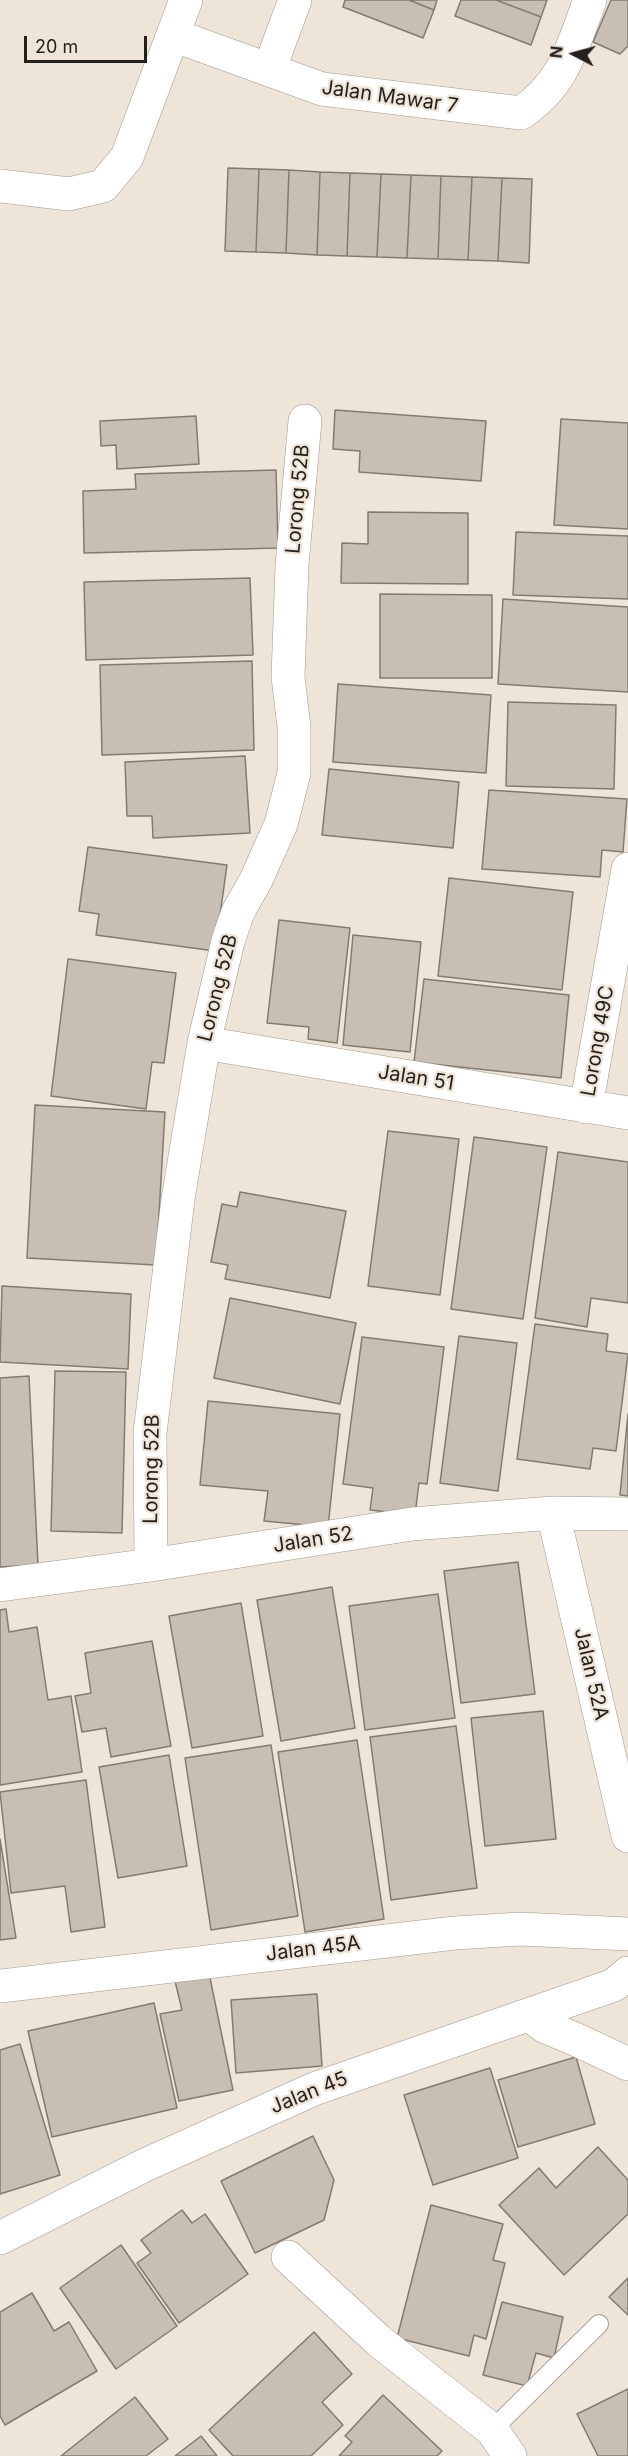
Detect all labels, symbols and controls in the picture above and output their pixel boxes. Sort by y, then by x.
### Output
scale bar [27,24,150,62]
north arrow [544,24,604,84]
text: 20 m [35,36,78,57]
text: N [546,45,567,59]
street label: Jalan Mawar 7 [320,76,460,118]
street label: Lorong 52B [281,443,315,555]
street label: Lorong 52B [193,932,243,1044]
street label: Lorong 49C [576,984,620,1098]
street label: Jalan 51 [376,1060,456,1096]
street label: Lorong 52B [139,1414,165,1524]
street label: Jalan 52 [271,1522,355,1558]
street label: Jalan 52A [569,1625,613,1723]
street label: Jalan 45A [264,1931,362,1967]
street label: Jalan 45 [267,2067,351,2119]

